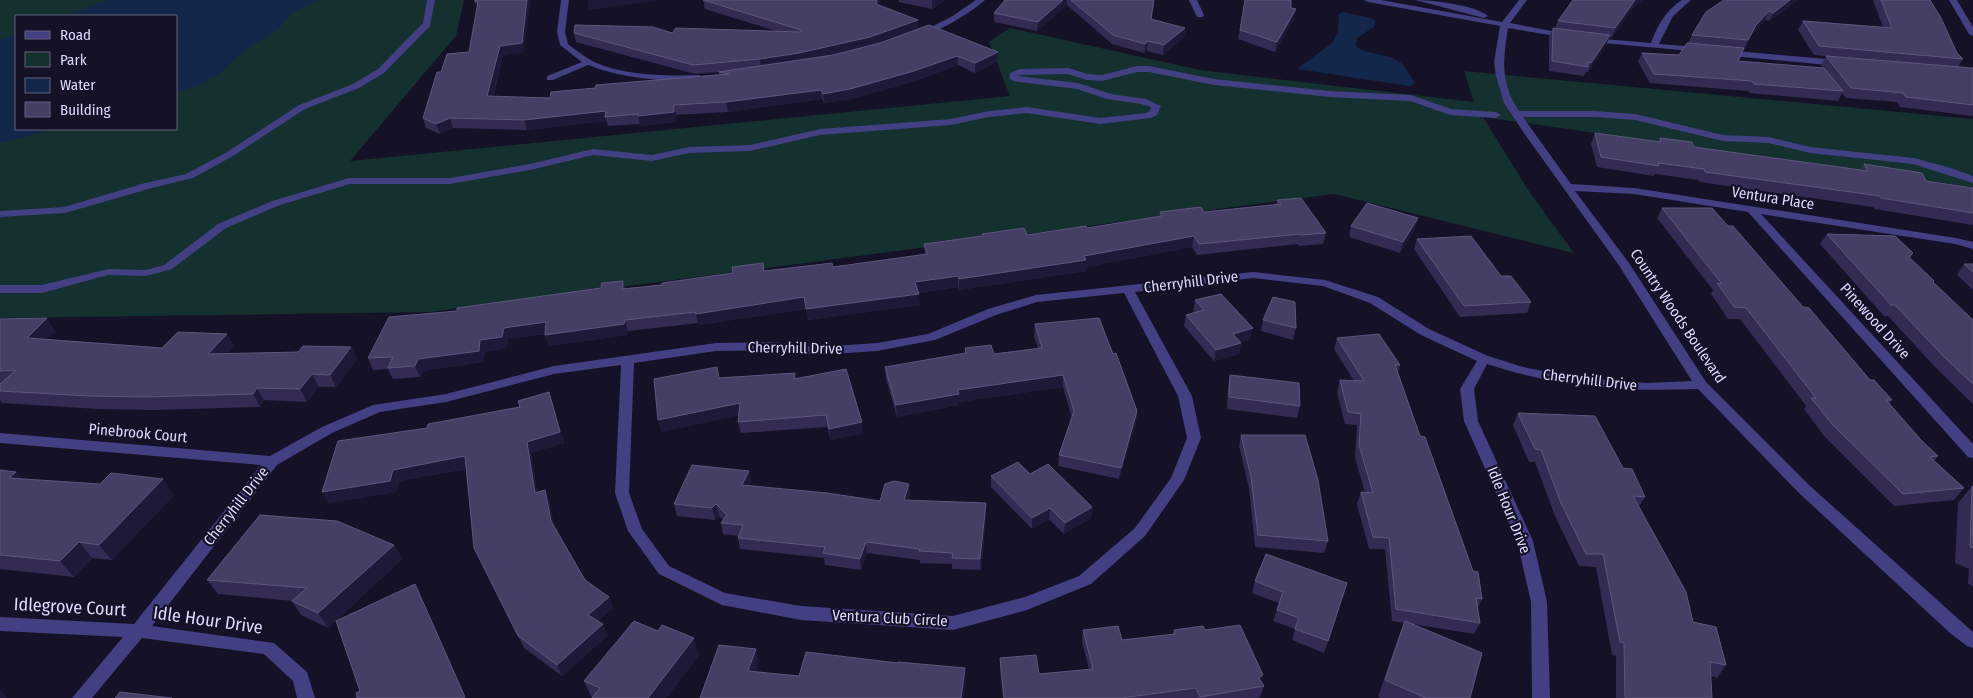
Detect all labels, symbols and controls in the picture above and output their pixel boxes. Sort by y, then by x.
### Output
legend [15,15,178,130]
text: Road [60,26,91,44]
text: Park [60,51,87,69]
text: Water [60,76,96,94]
text: Building [60,101,111,119]
street label: Ventura Place [1730,183,1816,213]
street label: Country Woods Boulevard [1626,245,1730,387]
street label: Cherryhill Drive [1143,267,1239,297]
street label: Pinewood Drive [1836,279,1914,363]
street label: Cherryhill Drive [747,338,843,358]
street label: Cherryhill Drive [1542,365,1638,395]
street label: Pinebrook Court [88,420,188,446]
street label: Cherryhill Drive [200,463,272,549]
street label: Idle Hour Drive [1483,464,1535,556]
street label: Idlegrove Court [13,593,127,621]
street label: Idle Hour Drive [152,601,264,639]
street label: Ventura Club Circle [832,606,948,630]

